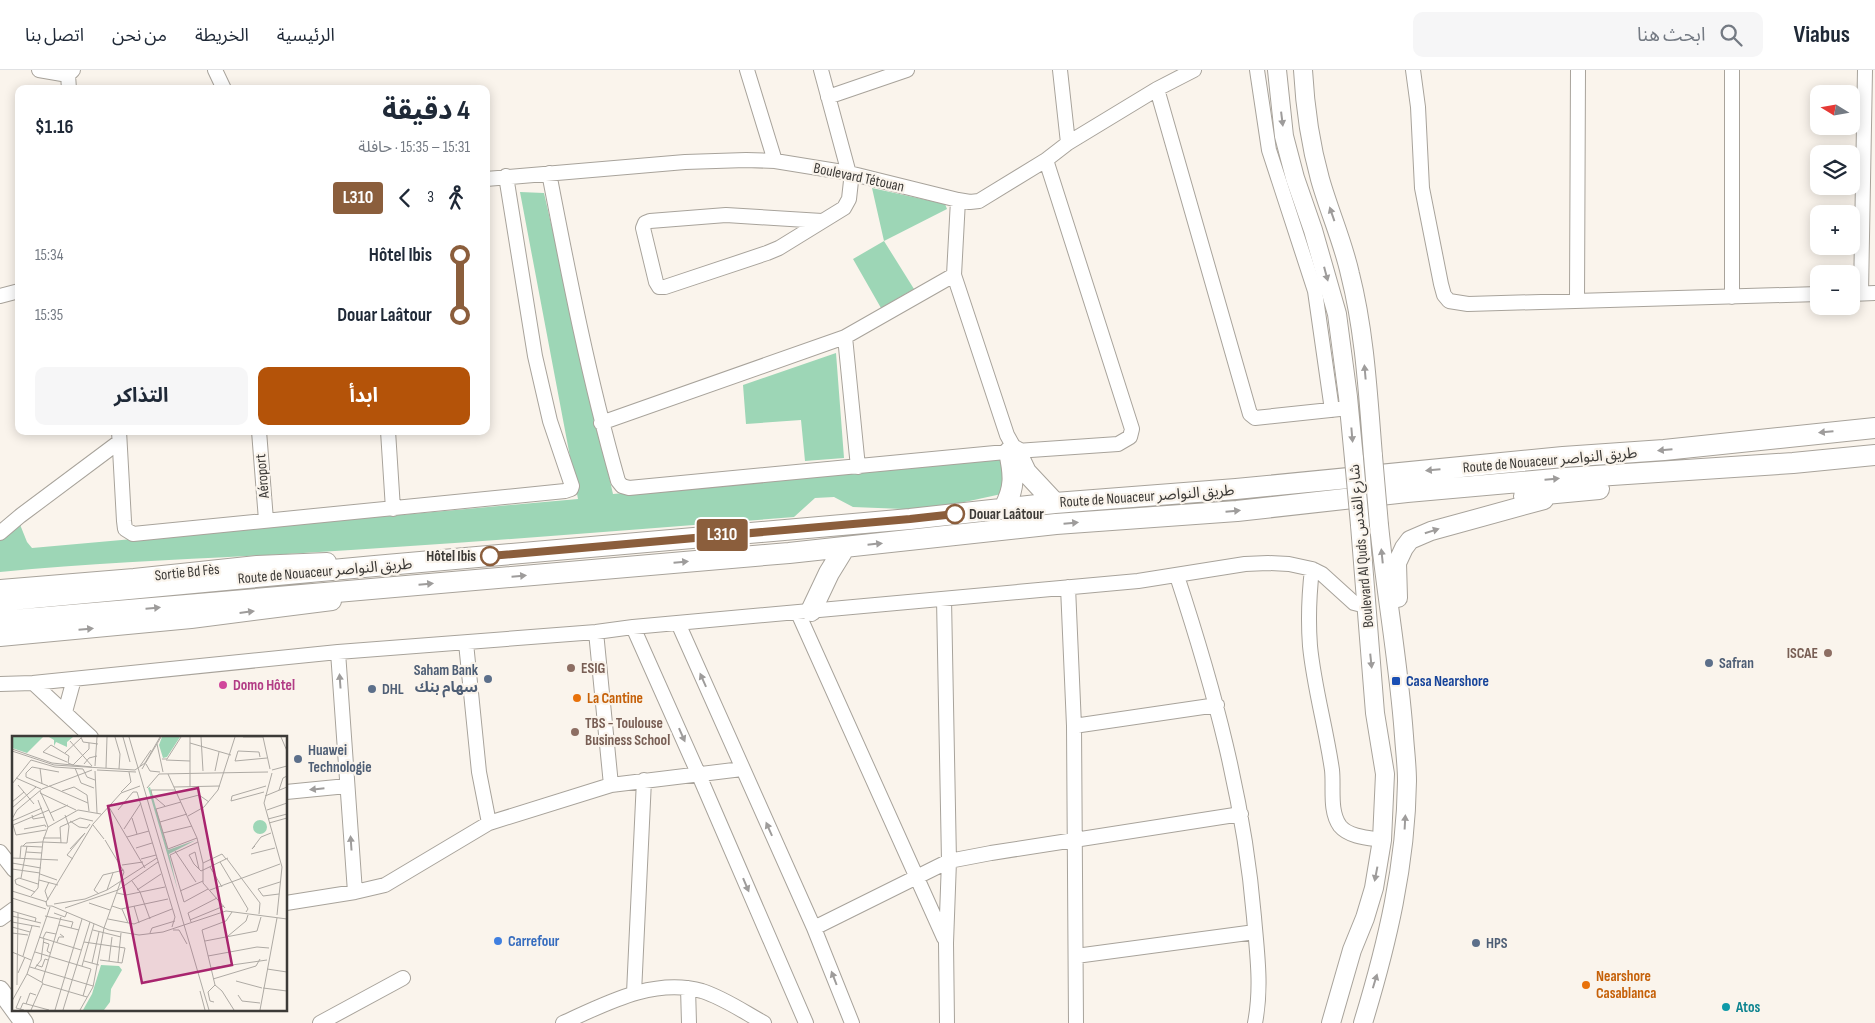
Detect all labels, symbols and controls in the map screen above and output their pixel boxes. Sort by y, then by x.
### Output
search box [1413,12,1763,57]
text: Viabus [1793,20,1850,49]
icon: search [1717,21,1745,49]
text: ابحث هنا [1637,24,1705,47]
text: اتصل بنا [25,25,84,46]
text: من نحن [112,25,167,46]
text: الخريطة [195,25,249,46]
text: الرئيسية [277,25,335,46]
north arrow [1810,85,1860,135]
map controls [1810,85,1860,315]
text: 4 دقيقة [382,94,470,127]
one-way arrow [1278,111,1286,127]
text: $1.16 [35,116,74,139]
text: 15:31 – 15:35 · حافلة [358,138,470,157]
button: layers [1810,145,1860,195]
street label: Boulevard Tétouan [812,159,906,196]
icon: back [391,184,419,212]
icon: walk [442,184,470,212]
text: L310 [343,187,373,208]
text: 3 [427,188,434,207]
button: + [1810,205,1860,255]
one-way arrow [1327,206,1335,221]
text: Hôtel Ibis [369,244,432,267]
text: 15:34 [35,246,63,265]
button: − [1810,265,1860,315]
one-way arrow [1322,267,1330,282]
text: Douar Laâtour [337,304,432,327]
text: 15:35 [35,306,63,325]
one-way arrow [1361,364,1369,380]
button: التذاكر [35,367,248,425]
button: ابدأ [258,367,470,425]
one-way arrow [1348,427,1356,443]
one-way arrow [1818,428,1834,436]
street label: Route de Nouaceur طريق النواصر [1462,443,1638,478]
one-way arrow [1657,446,1673,454]
street label: Aéroport [251,453,274,500]
street label: Boulevard Al Quds شارع القدس [1345,463,1380,629]
one-way arrow [1425,466,1441,474]
one-way arrow [1544,475,1560,483]
street label: Route de Nouaceur طريق النواصر [1059,481,1235,512]
marker: Douar Laâtour [945,504,965,524]
place label: Douar Laâtour [969,505,1044,524]
one-way arrow [1225,507,1241,515]
line badge: L310 [687,519,757,551]
one-way arrow [1063,519,1079,527]
text: L310 [707,524,737,545]
one-way arrow [1425,526,1440,534]
one-way arrow [867,540,883,548]
marker: Hôtel Ibis [480,546,500,566]
place label: Hôtel Ibis [426,547,476,566]
one-way arrow [1378,547,1386,563]
street label: Route de Nouaceur طريق النواصر [237,554,413,589]
one-way arrow [673,557,689,565]
street label: Sortie Bd Fès [154,560,220,585]
one-way arrow [512,571,528,579]
one-way arrow [418,579,434,587]
one-way arrow [145,603,161,611]
one-way arrow [240,608,256,616]
one-way arrow [78,625,94,633]
place label: ISCAE [1787,644,1818,663]
marker: ISCAE [1822,647,1834,659]
one-way arrow [1367,653,1375,669]
place label: Safran [1719,654,1754,673]
marker: Safran [1703,657,1715,669]
place label: ESIG [581,659,606,678]
place label: Saham Bank سهام بنك [414,661,479,698]
marker: ESIG [565,662,577,674]
place label: Casa Nearshore [1406,672,1489,691]
one-way arrow [336,673,344,689]
marker: Saham Bank سهام بنك [482,673,494,685]
one-way arrow [699,673,707,687]
marker: Casa Nearshore [1390,675,1402,687]
place label: Domo Hôtel [233,676,295,695]
marker: Domo Hôtel [217,679,229,691]
place label: DHL [382,680,404,699]
marker: DHL [366,683,378,695]
place label: La Cantine [587,689,643,708]
marker: La Cantine [571,692,583,704]
place label: TBS - Toulouse Business School [585,714,670,750]
marker: TBS - Toulouse Business School [569,726,581,738]
one-way arrow [678,728,686,742]
inset map [12,736,288,1010]
place label: Huawei Technologie [308,741,372,777]
marker: Huawei Technologie [292,753,304,765]
one-way arrow [308,785,324,793]
one-way arrow [1402,813,1410,829]
one-way arrow [765,821,774,836]
one-way arrow [347,835,355,851]
one-way arrow [1372,866,1380,882]
one-way arrow [742,878,750,893]
place label: Carrefour [508,932,560,951]
place label: HPS [1486,934,1508,953]
marker: Carrefour [492,935,504,947]
marker: HPS [1470,937,1482,949]
place label: Nearshore Casablanca [1596,967,1656,1003]
one-way arrow [830,970,837,985]
one-way arrow [1372,973,1380,988]
marker: Nearshore Casablanca [1580,979,1592,991]
place label: Atos [1735,998,1760,1017]
marker: Atos [1720,1001,1732,1013]

